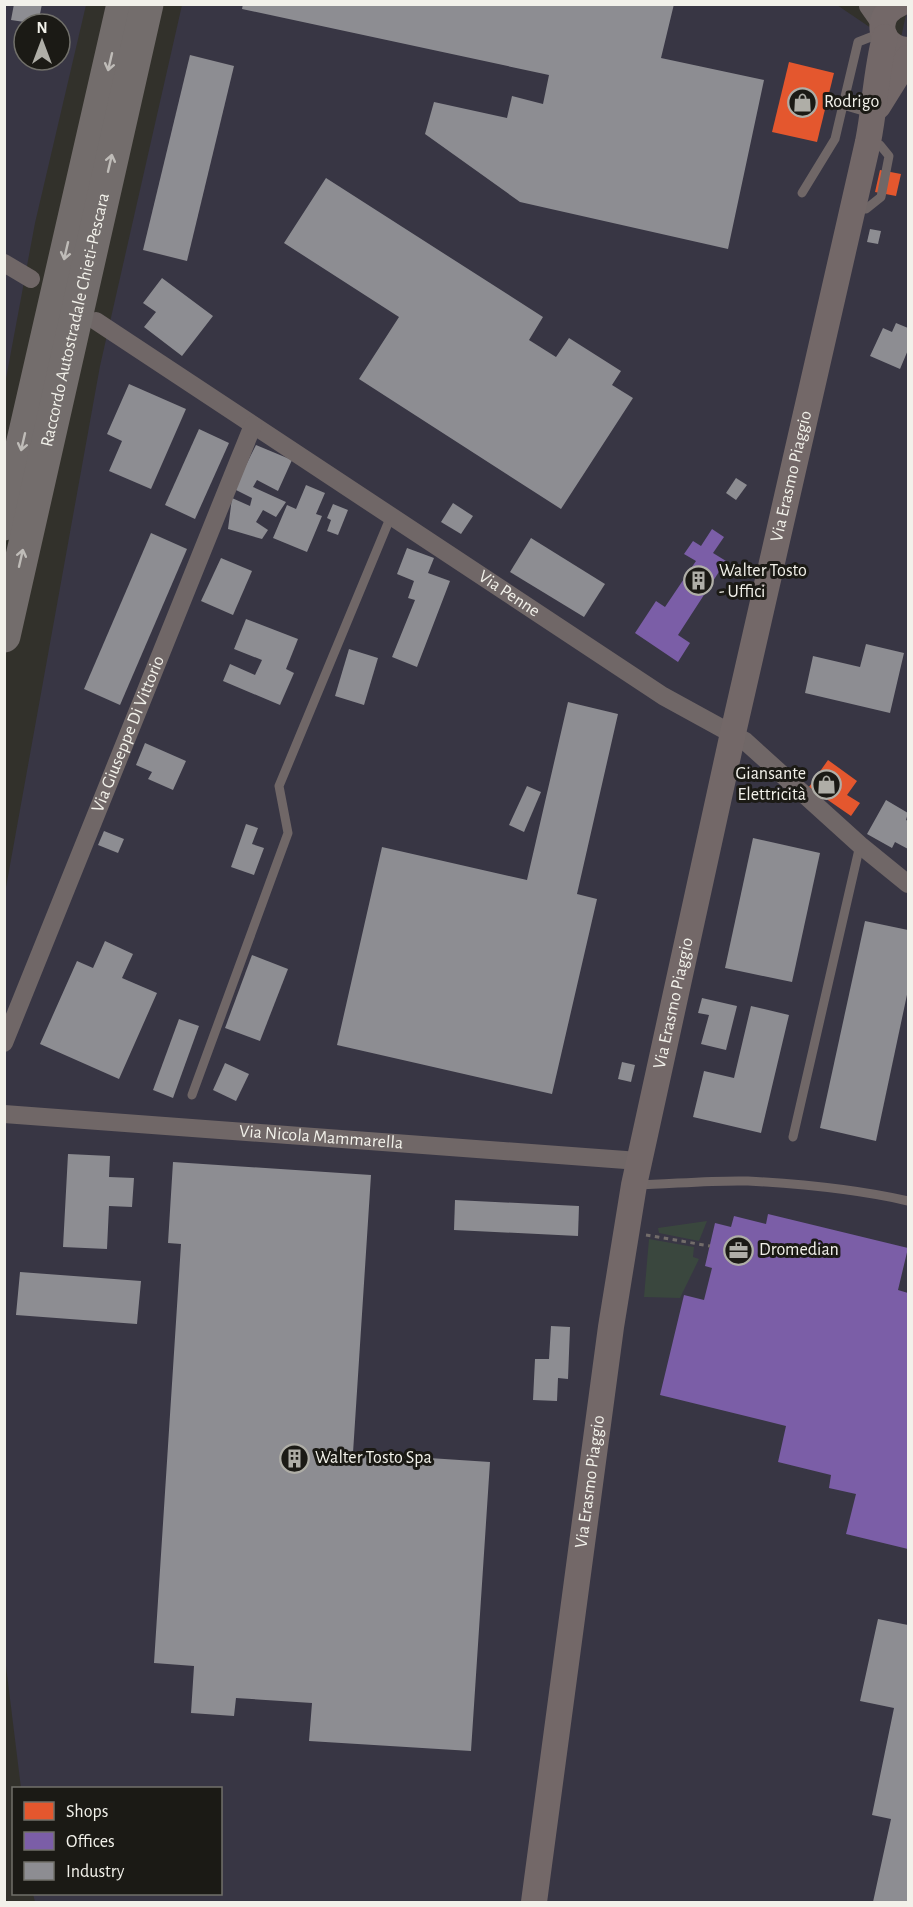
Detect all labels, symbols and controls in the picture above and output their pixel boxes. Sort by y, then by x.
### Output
north arrow [12,12,72,72]
text: N [36,20,48,36]
one-way arrow [104,51,115,71]
shop icon: Rodrigo [787,86,819,118]
place label: Rodrigo [824,93,879,111]
one-way arrow [105,154,117,173]
street label: Raccordo Autostradale Chieti-Pescara [38,191,113,449]
one-way arrow [59,242,71,261]
street label: Via Erasmo Piaggio [768,409,815,544]
one-way arrow [16,432,28,451]
one-way arrow [16,549,27,568]
place label: Walter Tosto - Uffici [719,562,807,601]
building icon: Walter Tosto - Uffici [682,565,714,597]
street label: Via Penne [475,567,543,621]
street label: Via Giuseppe Di Vittorio [89,653,168,815]
place label: Giansante Elettricità [736,765,806,804]
shop icon: Giansante Elettricità [811,768,843,800]
street label: Via Erasmo Piaggio [651,936,697,1071]
street label: Via Nicola Mammarella [239,1122,404,1153]
office icon: Dromedian [722,1234,754,1266]
place label: Dromedian [759,1241,839,1259]
street label: Via Erasmo Piaggio [572,1414,608,1549]
building icon: Walter Tosto Spa [278,1442,310,1474]
place label: Walter Tosto Spa [315,1449,432,1467]
legend [12,1787,222,1895]
text: Shops [66,1803,108,1821]
text: Offices [66,1833,115,1851]
text: Industry [66,1863,125,1881]

